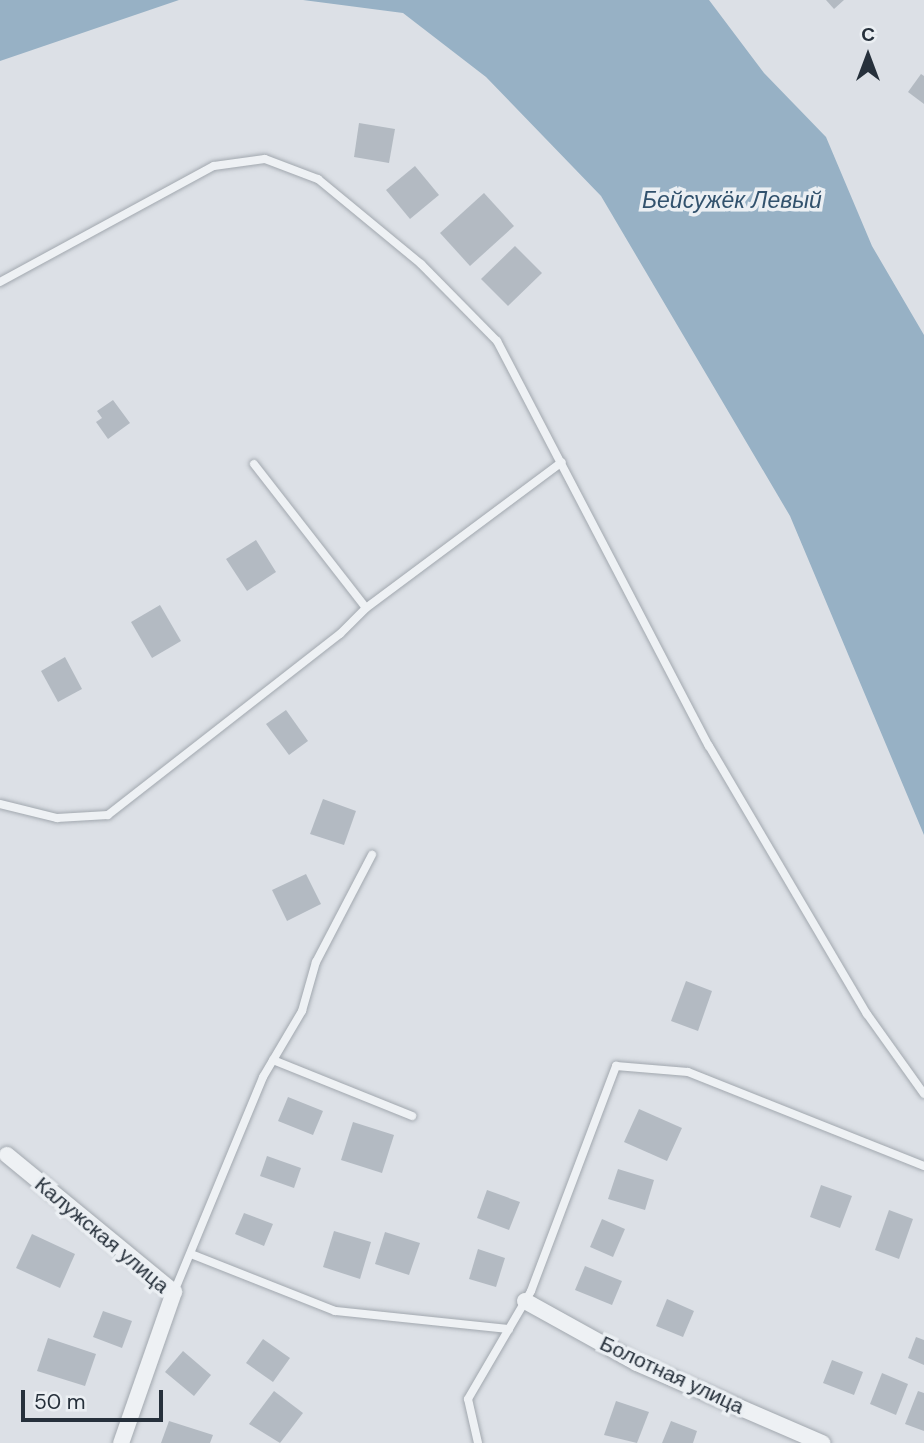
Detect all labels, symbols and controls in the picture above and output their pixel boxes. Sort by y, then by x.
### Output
north arrow [833,21,903,91]
text: С [861,22,875,47]
water label: Бейсужёк Левый [642,186,822,214]
street label: Калужская улица [30,1172,174,1298]
street label: Болотная улица [596,1331,748,1419]
scale bar [24,1376,166,1420]
text: 50 m [34,1388,85,1416]

